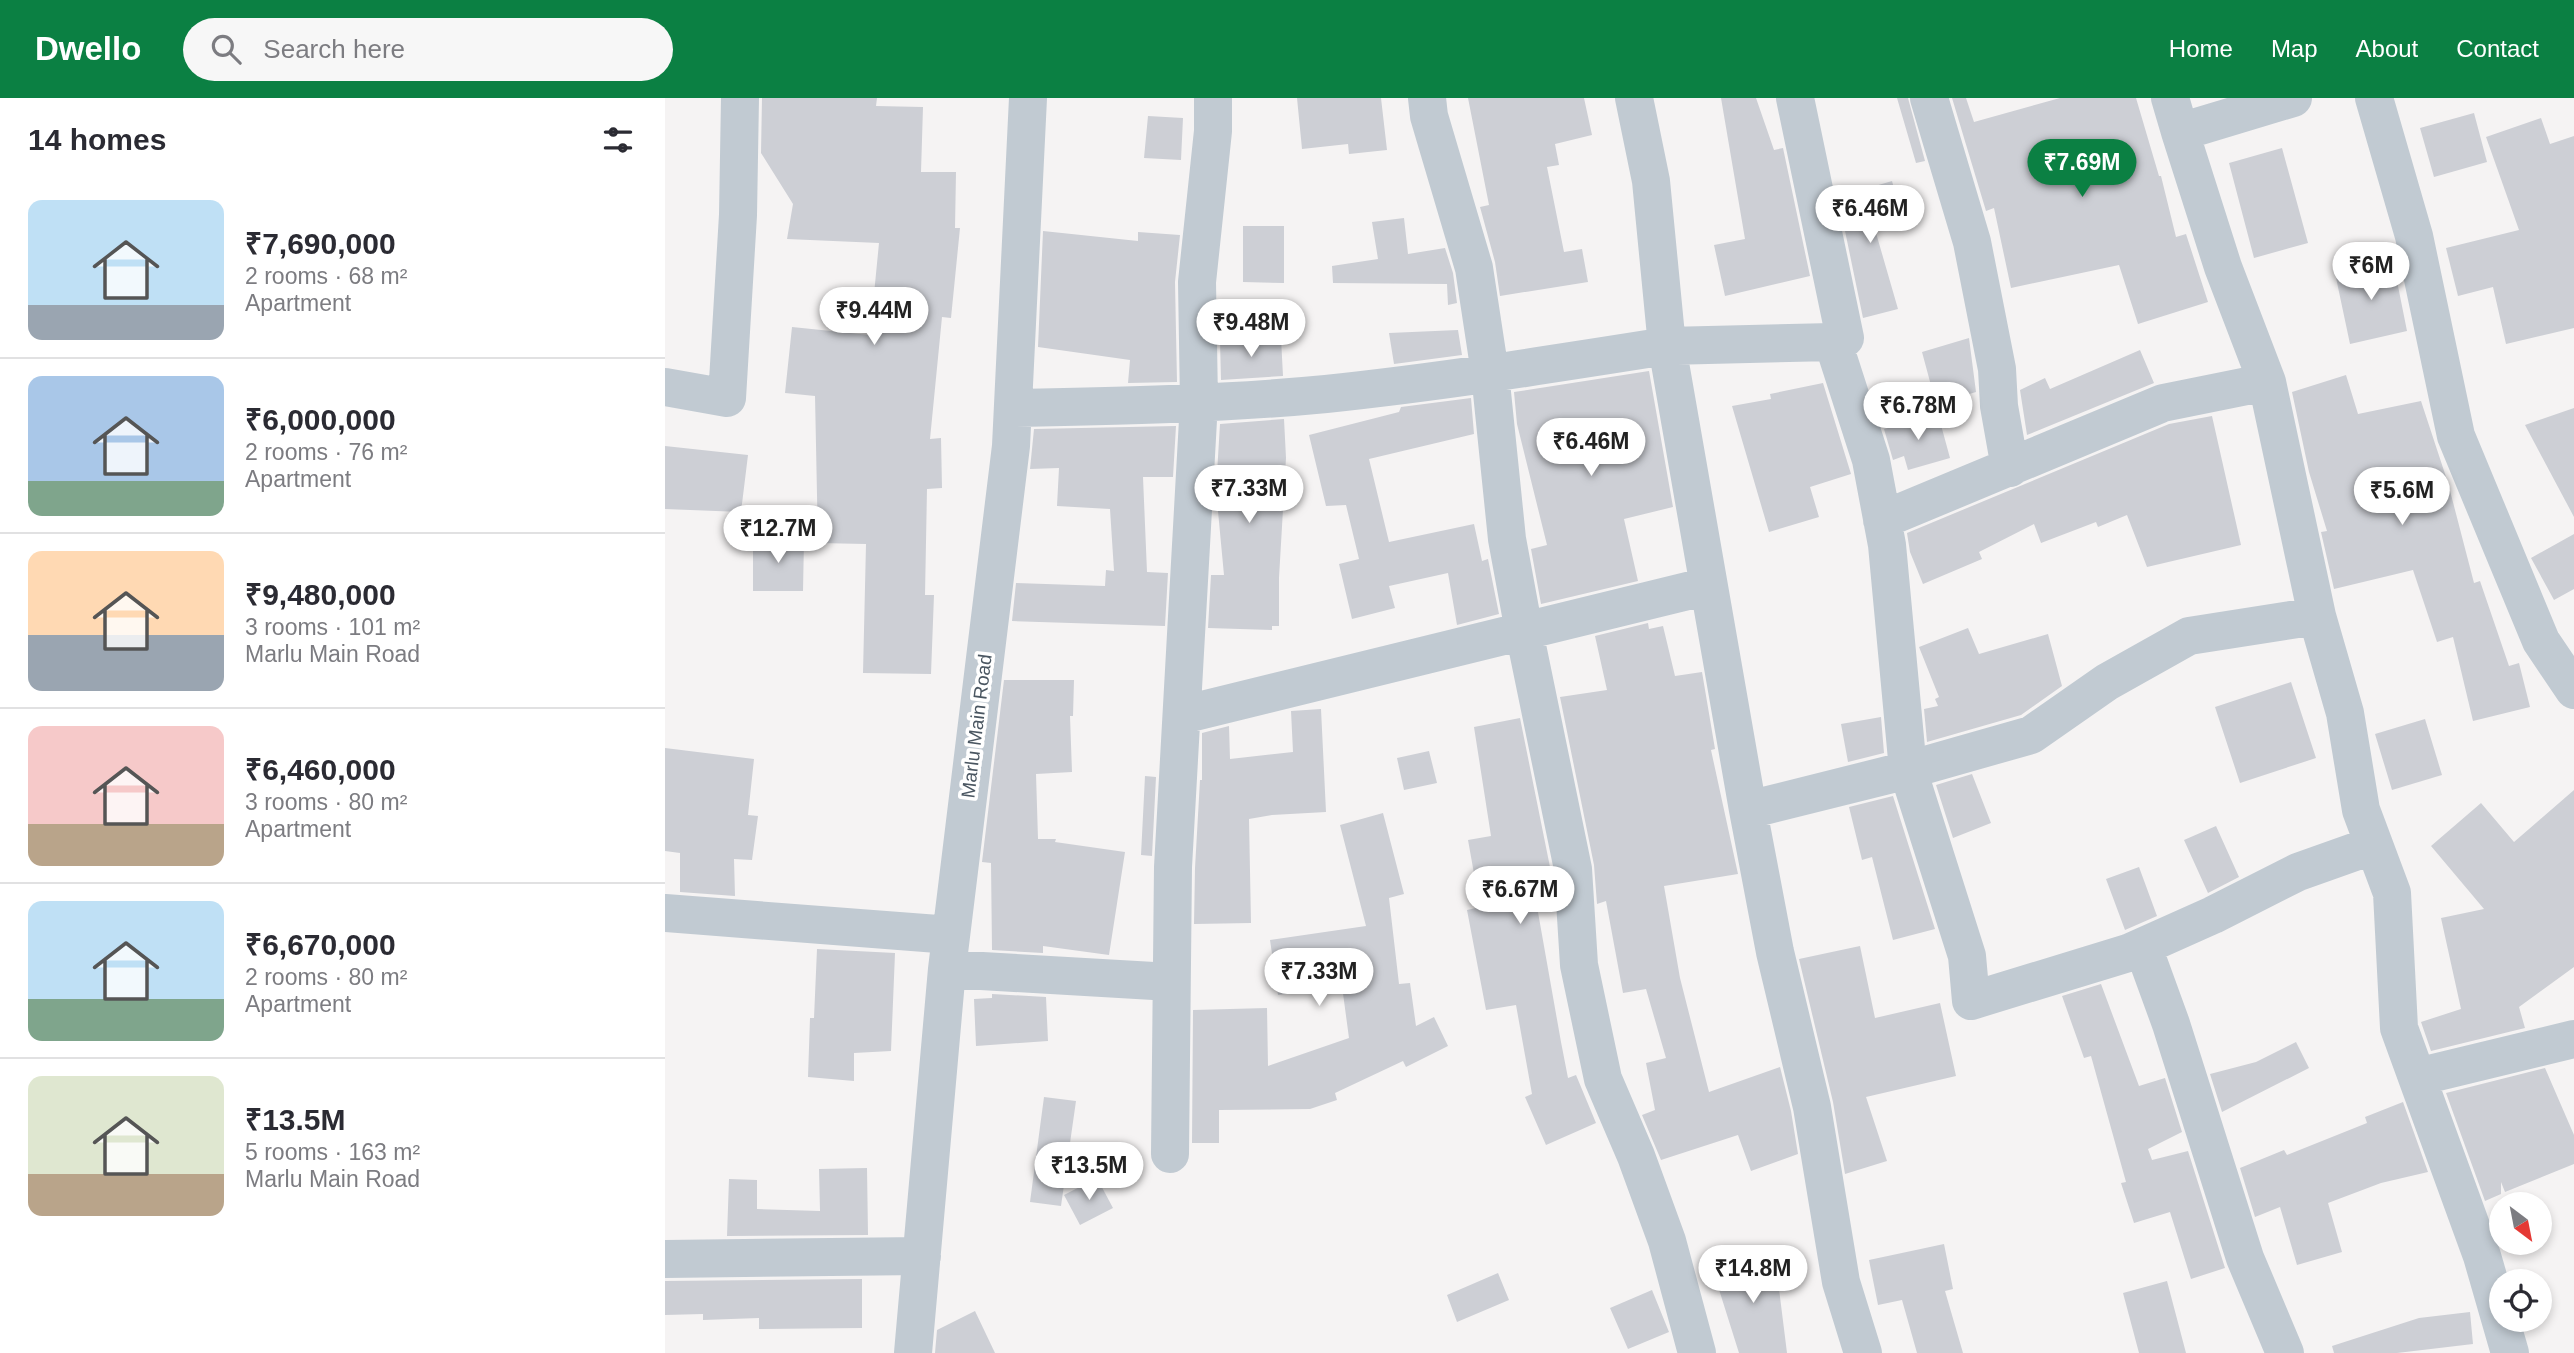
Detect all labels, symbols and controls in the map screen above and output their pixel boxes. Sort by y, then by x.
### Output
search box [183,18,673,81]
text: Dwello [35,30,141,67]
icon: search [207,30,245,68]
text: Search here [263,34,405,64]
text: Home [2169,35,2233,62]
text: Map [2271,35,2318,62]
text: About [2356,35,2418,62]
text: Contact [2456,35,2539,62]
icon: filters [599,121,637,159]
text: 14 homes [28,123,166,156]
pin: ₹7.69M [2025,140,2139,199]
text: ₹7.69M [2043,149,2121,175]
pin: ₹6.46M [1813,186,1927,245]
text: ₹6.46M [1831,195,1909,221]
text: ₹7,690,000 [245,227,396,260]
icon: home [84,228,168,312]
pin: ₹6M [2337,242,2405,302]
text: ₹6M [2348,252,2394,278]
text: 2 rooms · 68 m² [245,263,407,289]
pin: ₹9.44M [817,288,931,347]
text: Apartment [245,290,351,316]
text: ₹9.44M [835,297,913,323]
pin: ₹9.48M [1194,300,1308,359]
text: ₹9.48M [1212,309,1290,335]
pin: ₹6.78M [1861,382,1975,442]
text: ₹6.78M [1879,392,1957,418]
text: ₹6,000,000 [245,403,396,436]
icon: home [84,404,168,488]
pin: ₹6.46M [1534,418,1648,478]
text: ₹6.46M [1552,428,1630,454]
text: 2 rooms · 76 m² [245,439,407,465]
text: Apartment [245,466,351,492]
pin: ₹7.33M [1192,466,1306,525]
pin: ₹5.6M [2353,468,2451,527]
text: ₹7.33M [1210,475,1288,501]
text: ₹5.6M [2370,477,2434,503]
pin: ₹12.7M [721,505,835,565]
text: ₹12.7M [739,515,817,541]
text: ₹9,480,000 [245,578,396,611]
icon: home [84,579,168,663]
text: 3 rooms · 101 m² [245,614,420,640]
text: Marlu Main Road [245,641,420,667]
street label: Marlu Main Road [957,653,996,799]
text: ₹6,460,000 [245,753,396,786]
icon: home [84,754,168,838]
text: 3 rooms · 80 m² [245,789,407,815]
text: Apartment [245,816,351,842]
pin: ₹6.67M [1463,866,1577,926]
text: ₹6.67M [1481,876,1559,902]
text: ₹6,670,000 [245,928,396,961]
icon: home [84,929,168,1013]
pin: ₹7.33M [1262,948,1376,1008]
text: ₹7.33M [1280,958,1358,984]
text: 2 rooms · 80 m² [245,964,407,990]
text: Apartment [245,991,351,1017]
text: ₹13.5M [245,1103,346,1136]
icon: home [84,1104,168,1188]
text: 5 rooms · 163 m² [245,1139,420,1165]
pin: ₹13.5M [1032,1142,1146,1202]
text: ₹13.5M [1050,1152,1128,1178]
text: Marlu Main Road [245,1166,420,1192]
north arrow [2489,1192,2551,1255]
map controls [2489,1192,2552,1332]
pin: ₹14.8M [1696,1246,1810,1305]
text: ₹14.8M [1714,1255,1792,1281]
button: locate [2489,1269,2552,1332]

